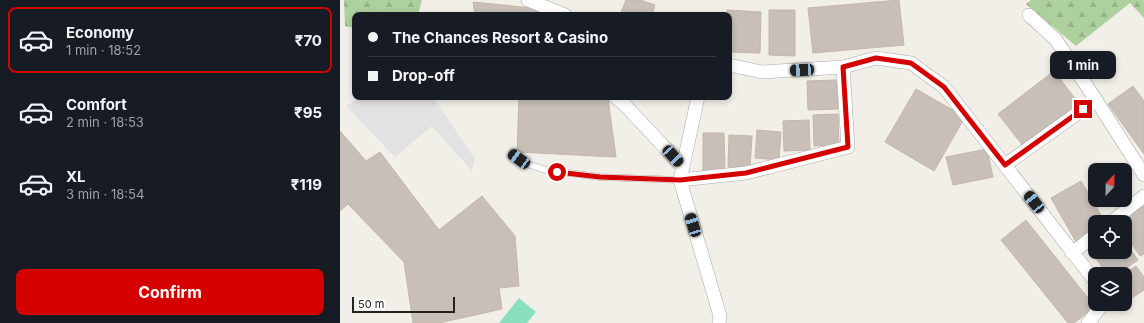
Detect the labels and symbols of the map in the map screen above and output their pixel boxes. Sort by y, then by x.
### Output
callout: 1 min [1050,51,1116,79]
car [790,63,814,77]
route end [1074,100,1092,118]
car [660,143,686,169]
car [506,147,532,171]
route start [548,163,566,181]
north arrow [1088,163,1132,207]
car [1022,189,1046,215]
car [684,212,702,238]
scale bar [352,295,455,314]

